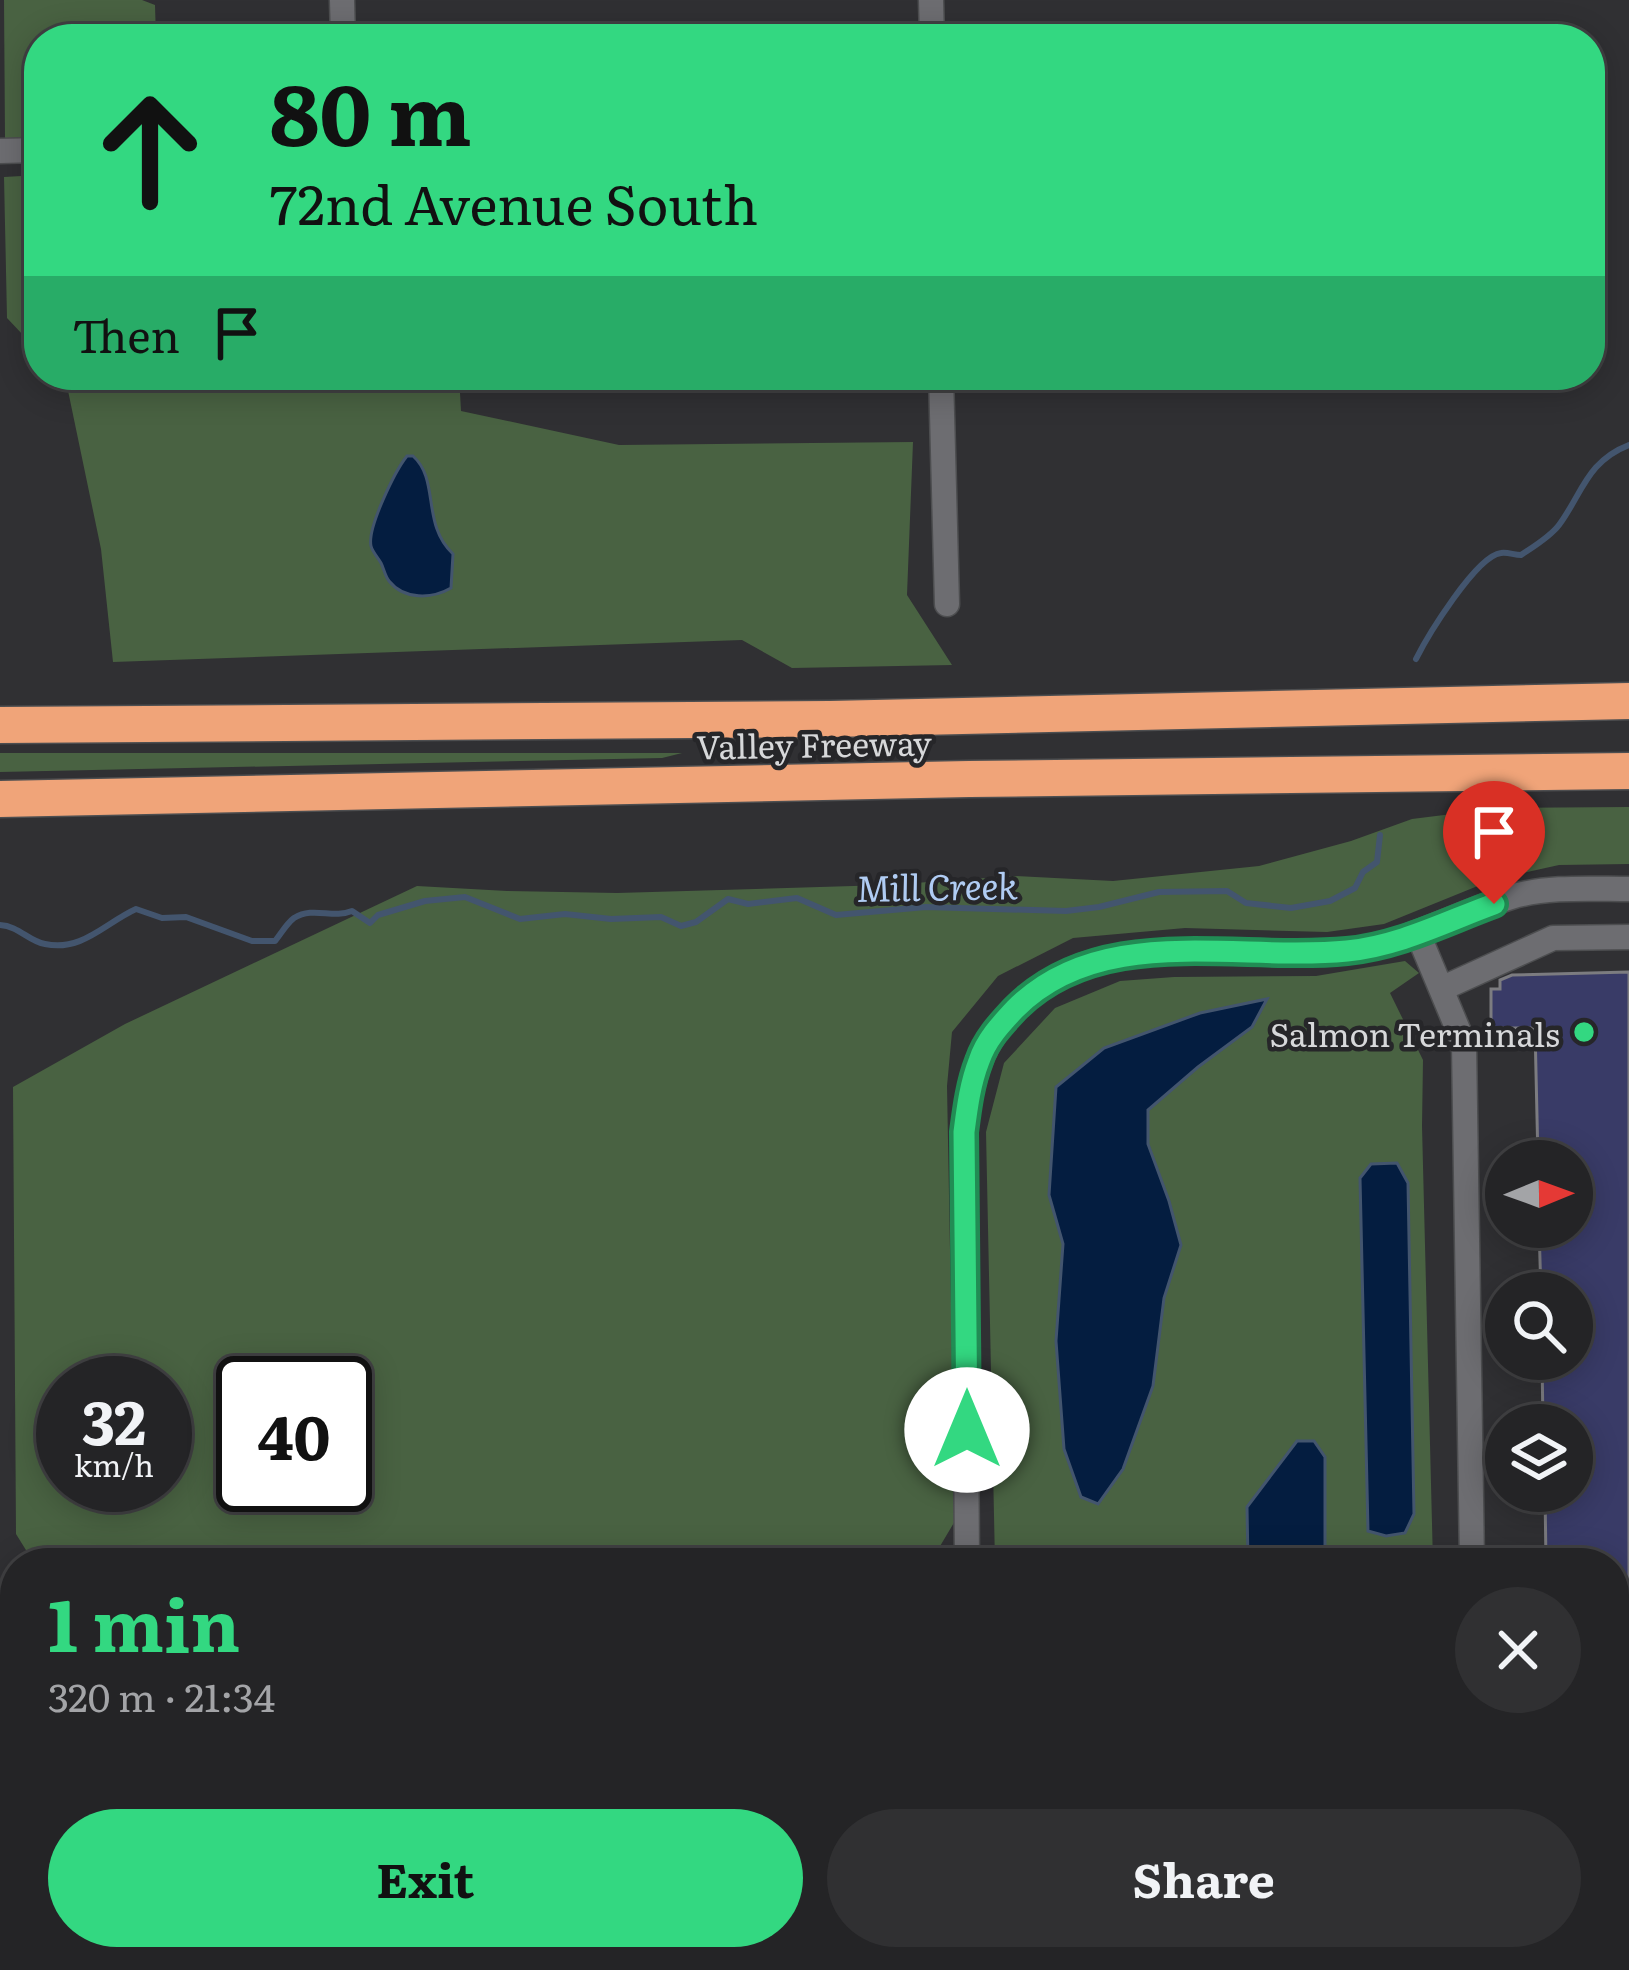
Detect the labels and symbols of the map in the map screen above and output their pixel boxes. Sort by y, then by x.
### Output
street label: Valley Freeway [696,716,932,770]
pin [1443,781,1545,904]
water label: Mill Creek [856,857,1018,913]
place label: Salmon Terminals [1270,1008,1560,1057]
marker: Salmon Terminals [1571,1019,1597,1045]
north arrow [1485,1140,1593,1248]
speed limit sign: 40 [216,1356,372,1512]
position arrow [904,1367,1030,1493]

